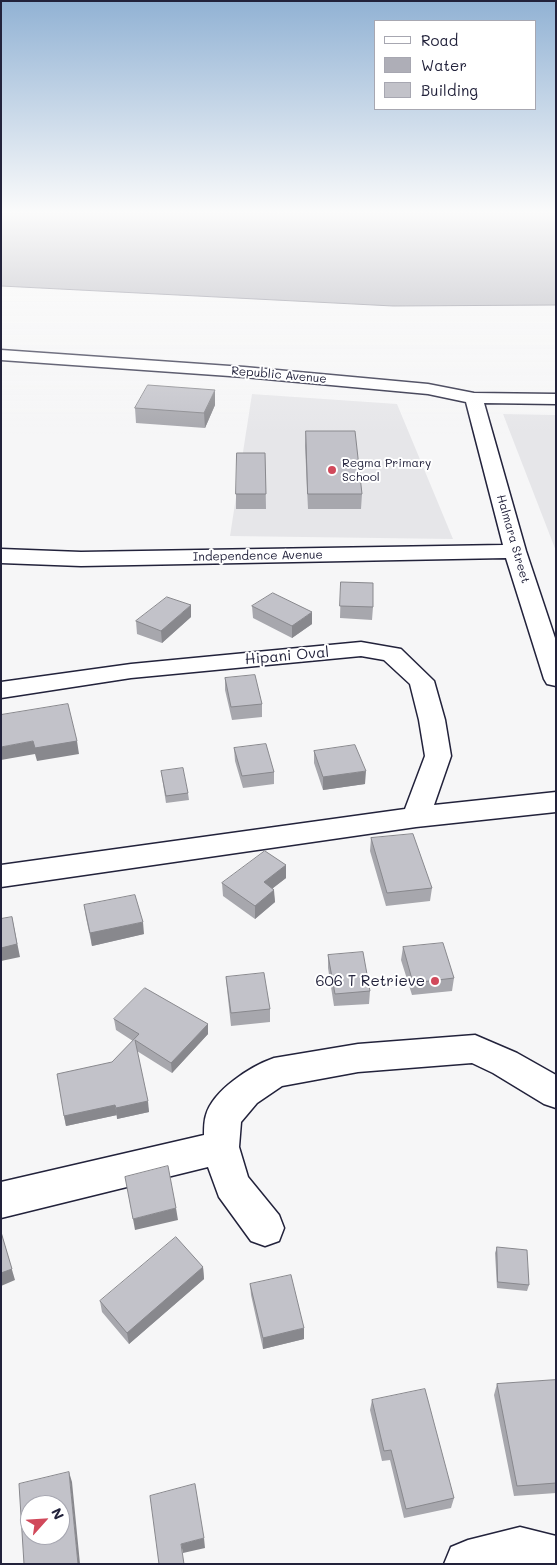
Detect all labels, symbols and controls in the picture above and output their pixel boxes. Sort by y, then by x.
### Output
legend [374,20,537,110]
text: Road [421,30,458,50]
text: Water [421,55,467,75]
text: Building [421,80,478,100]
street label: Republic Avenue [231,364,327,386]
place label: Regma Primary School [342,456,431,484]
marker: Regma Primary School [326,464,338,476]
street label: Halmara Street [493,493,533,585]
street label: Independence Avenue [193,548,323,564]
street label: Hipani Oval [244,643,330,669]
place label: 606 T Retrieve [316,972,425,990]
marker: 606 T Retrieve [429,975,441,987]
north arrow [20,1495,70,1545]
text: N [47,1505,69,1523]

